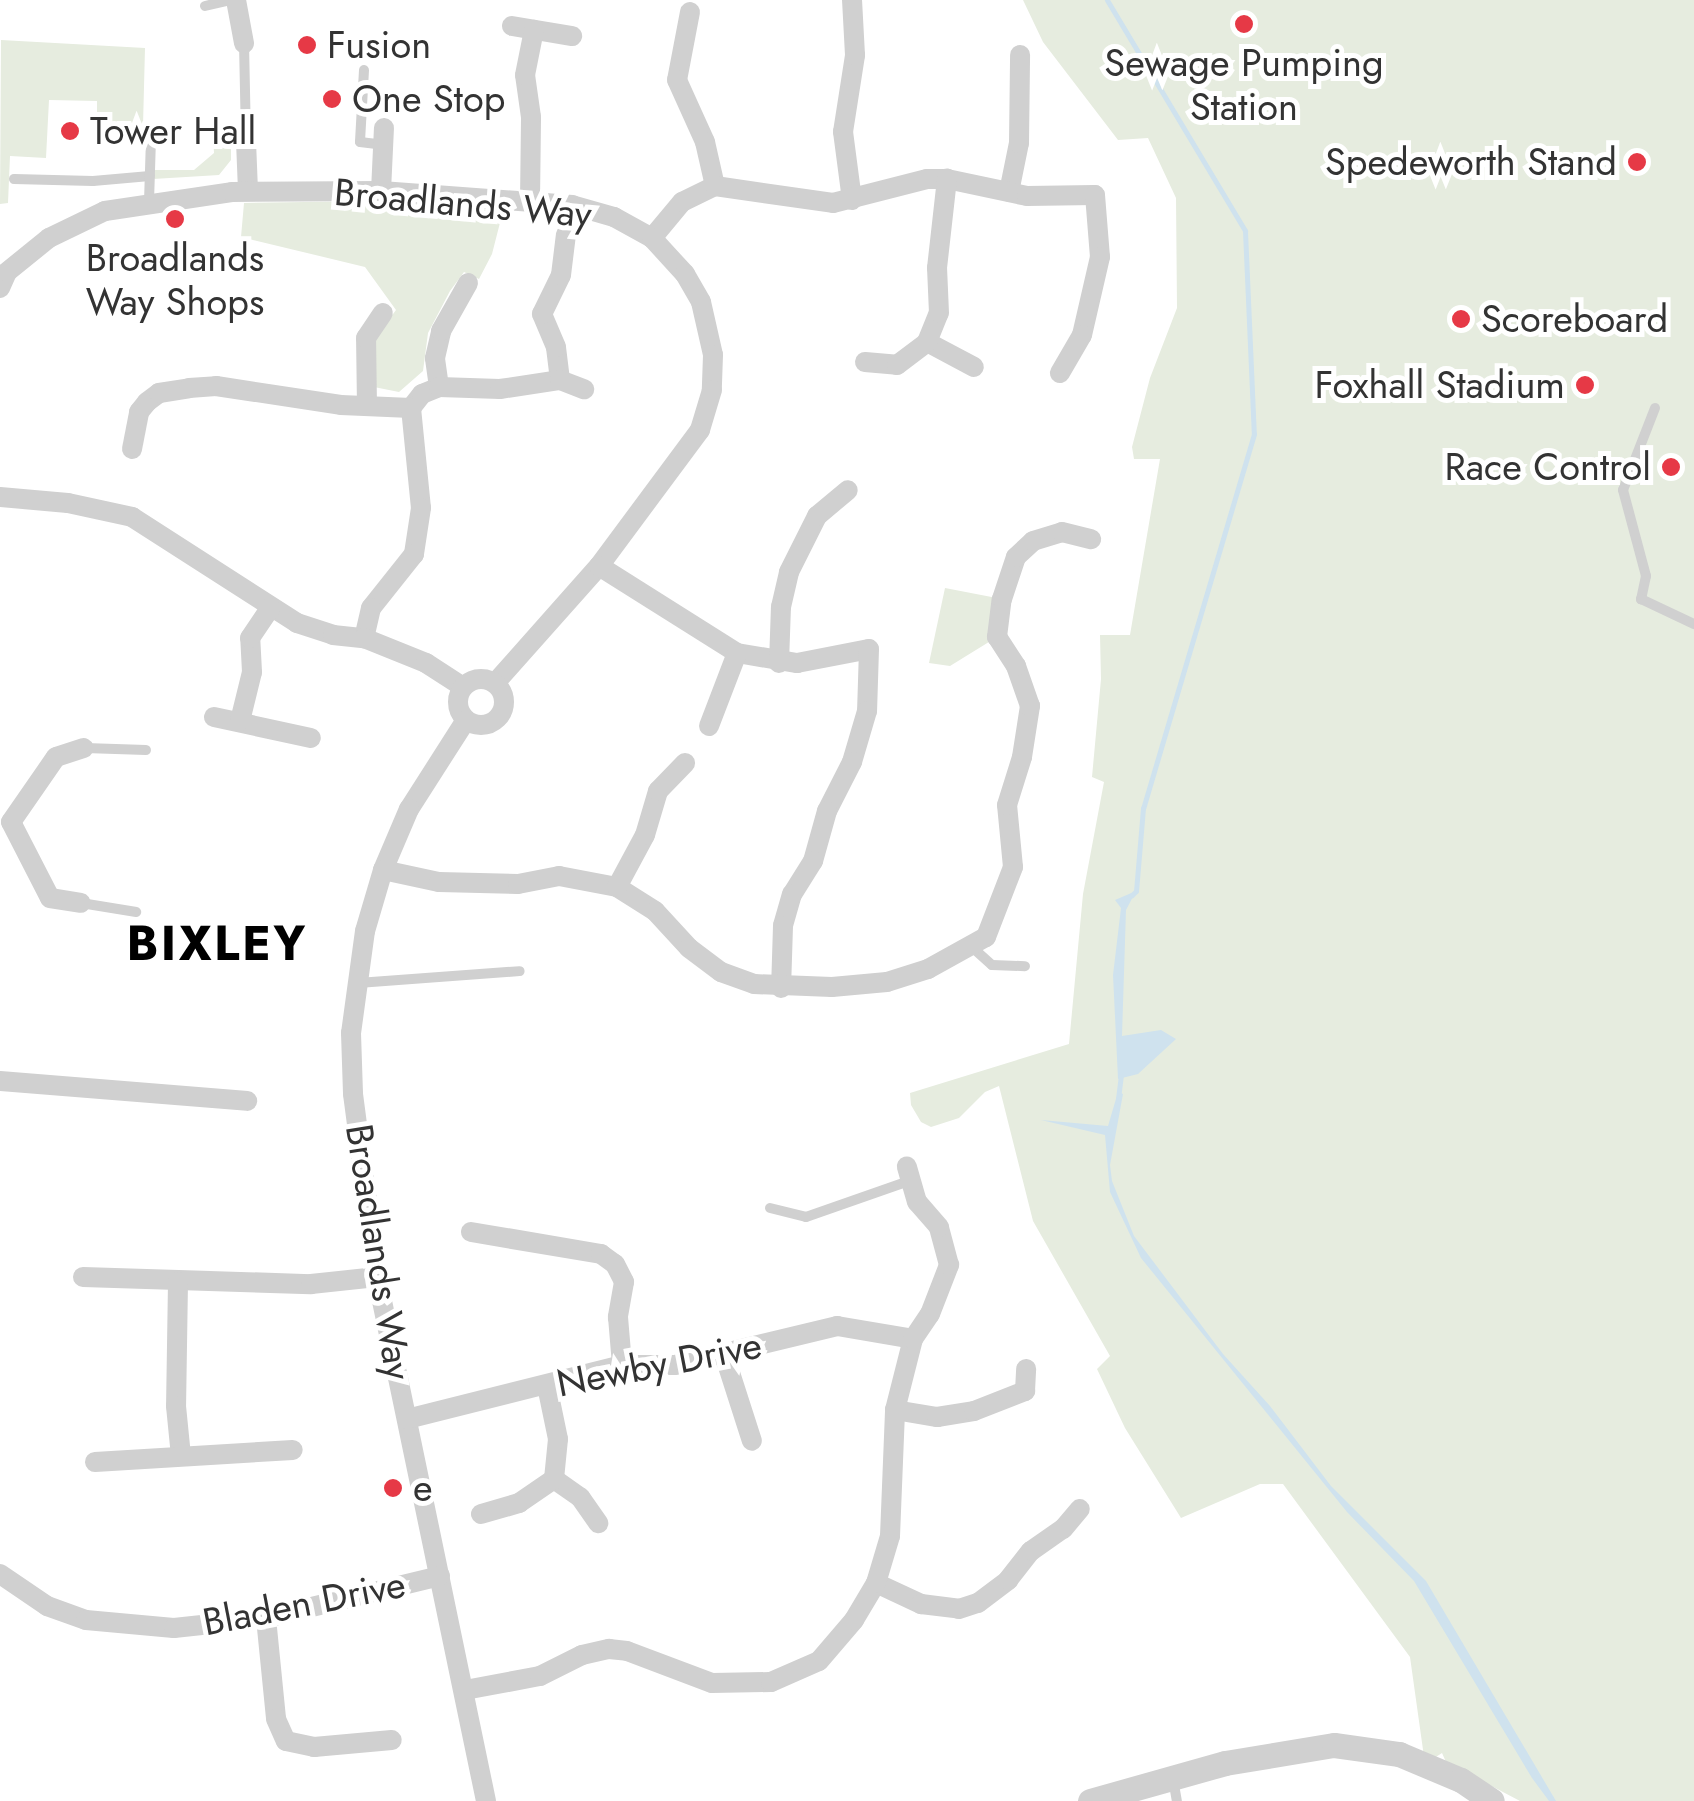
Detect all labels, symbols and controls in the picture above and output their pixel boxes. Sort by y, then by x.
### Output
marker: Sewage Pumping Station [1233,13,1255,35]
place label: Fusion [327,22,431,68]
marker: Fusion [296,34,318,56]
place label: Sewage Pumping Station [1104,40,1384,130]
place label: One Stop [352,76,505,122]
marker: One Stop [321,88,343,110]
place label: Tower Hall [90,108,256,154]
marker: Tower Hall [59,120,81,142]
place label: Spedeworth Stand [1325,139,1617,185]
marker: Spedeworth Stand [1626,151,1648,173]
street label: Broadlands Way [332,169,594,237]
marker: Broadlands Way Shops [164,208,186,230]
place label: Broadlands Way Shops [86,235,264,324]
place label: Scoreboard [1481,296,1668,342]
marker: Scoreboard [1450,308,1472,330]
place label: Foxhall Stadium [1315,362,1565,408]
marker: Foxhall Stadium [1574,374,1596,396]
place label: Race Control [1445,444,1651,490]
marker: Race Control [1660,456,1682,478]
district label: BIXLEY [126,915,308,973]
street label: Broadlands Way [336,1121,422,1383]
street label: Newby Drive [553,1322,765,1406]
place label: e [413,1465,433,1511]
marker: e [382,1477,404,1499]
street label: Bladen Drive [199,1561,409,1645]

